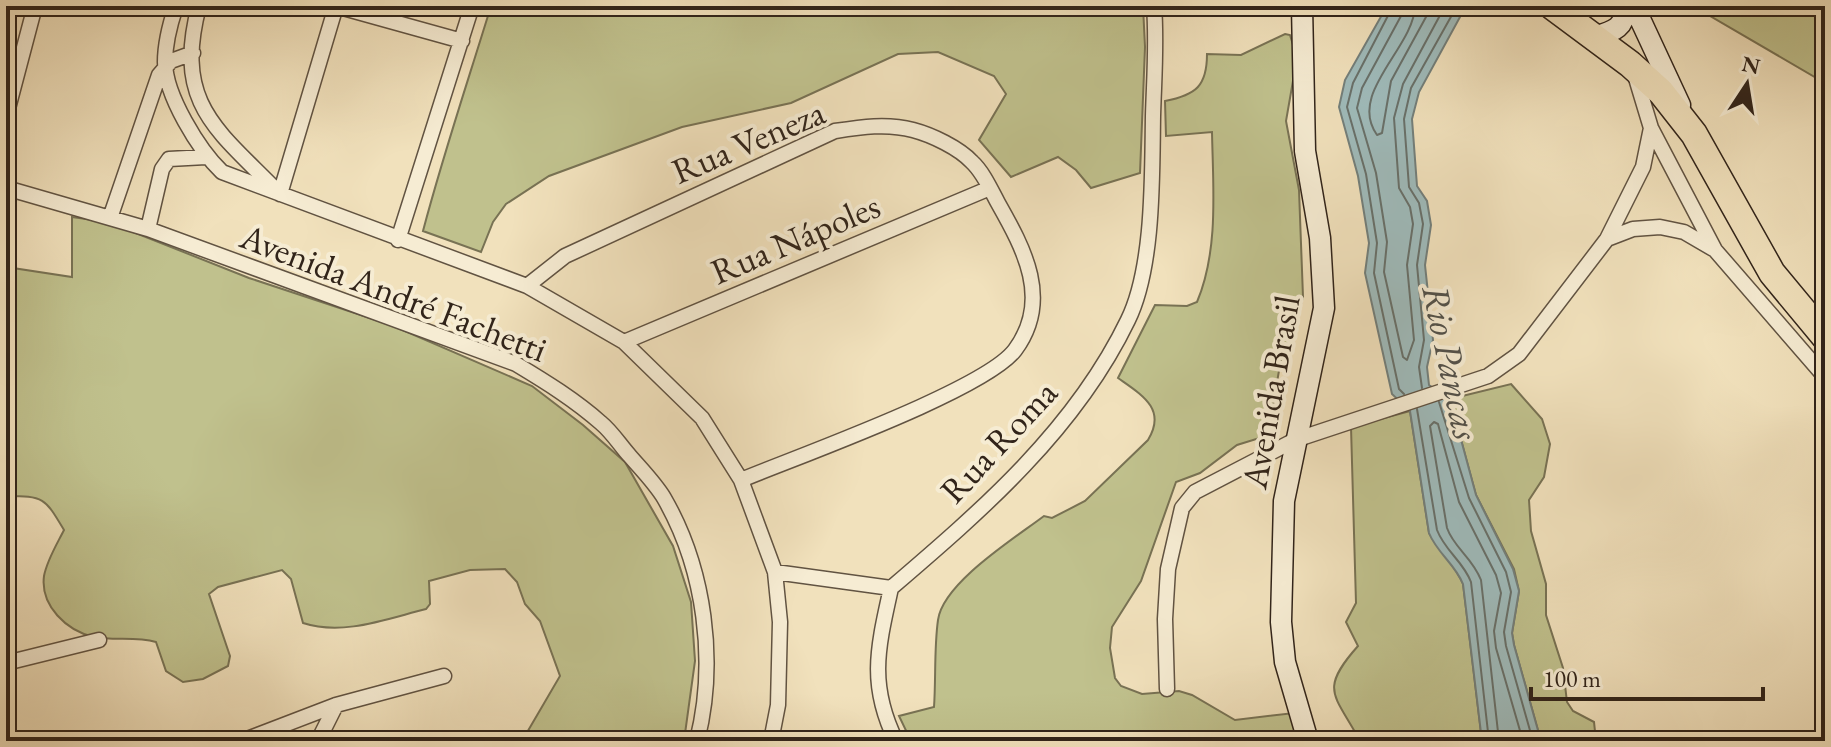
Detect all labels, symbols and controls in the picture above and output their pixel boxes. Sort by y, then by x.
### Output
north arrow [1707,44,1787,124]
text: N [1739,49,1763,81]
street label: Rua Veneza [665,88,832,195]
street label: Rua Nápoles [703,182,887,295]
street label: Avenida André Fachetti [233,212,554,373]
water label: Rio Pancas [1411,280,1492,444]
street label: Avenida Brasil [1230,292,1311,493]
street label: Rua Roma [929,369,1068,513]
scale bar [1531,651,1763,701]
text: 100 m [1543,663,1601,694]

